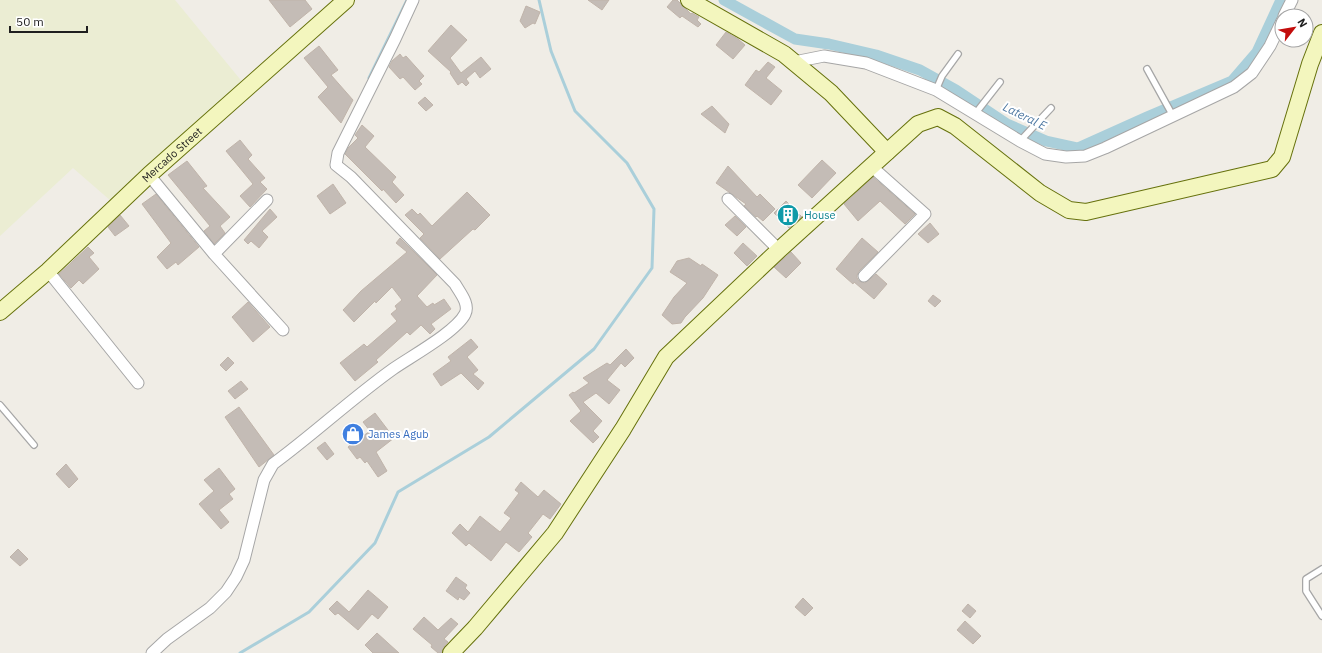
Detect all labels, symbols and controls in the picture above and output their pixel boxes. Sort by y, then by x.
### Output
scale bar [10,8,87,34]
north arrow [1274,8,1314,48]
text: 50 m [16,14,44,29]
text: N [1295,16,1311,30]
water label: Lateral E [1001,99,1050,133]
street label: Mercado Street [139,124,205,185]
building icon: House [775,202,801,228]
place label: House [804,208,836,222]
shop icon: James Agub [340,421,366,447]
place label: James Agub [368,427,429,441]

